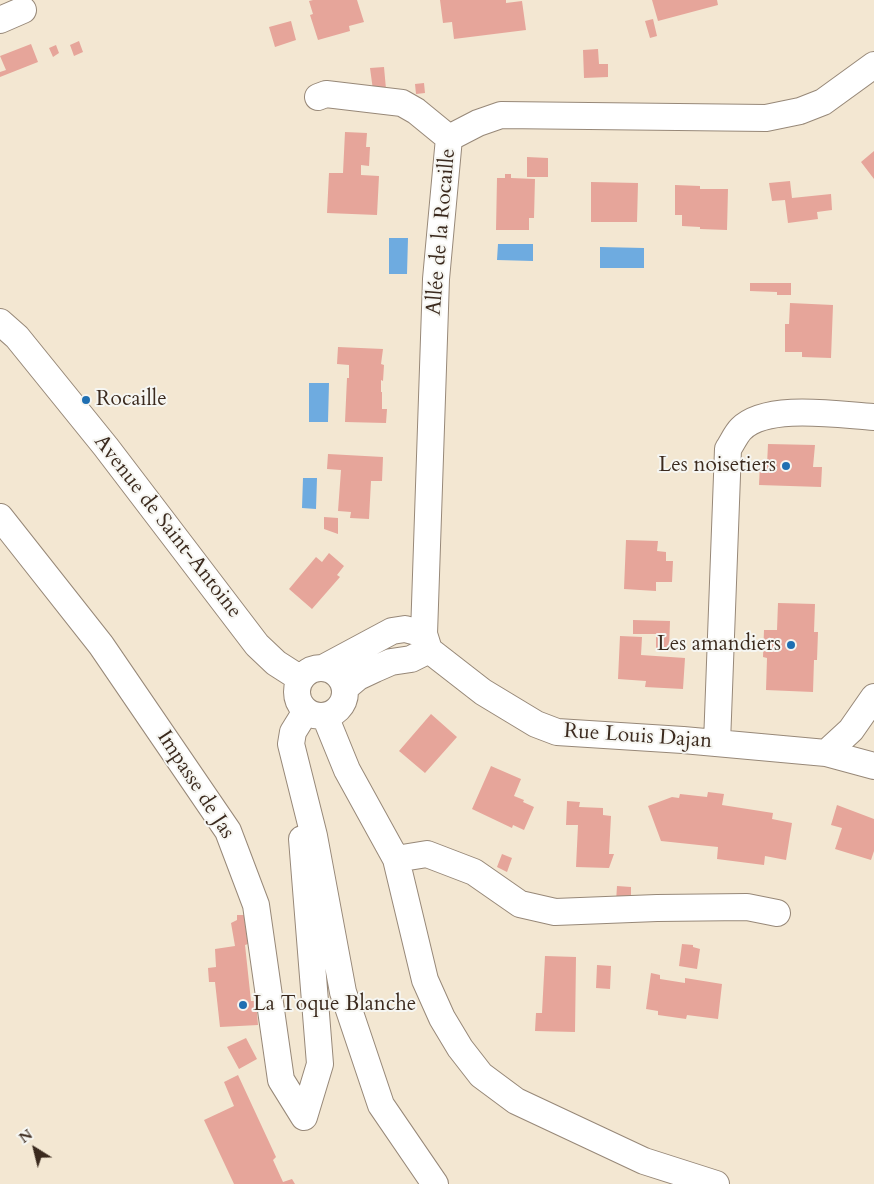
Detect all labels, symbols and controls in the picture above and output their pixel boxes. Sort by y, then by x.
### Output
street label: Allée de la Rocaille [422,148,462,316]
place label: Rocaille [96,387,167,413]
marker: Rocaille [80,394,92,406]
street label: Avenue de Saint-Antoine [88,430,246,624]
place label: Les noisetiers [659,453,776,479]
marker: Les noisetiers [780,460,792,472]
place label: Les amandiers [657,632,781,658]
marker: Les amandiers [785,639,797,651]
street label: Rue Louis Dajan [563,719,713,755]
street label: Impasse de Jas [151,726,239,844]
place label: La Toque Blanche [253,992,416,1018]
marker: La Toque Blanche [237,999,249,1011]
north arrow [10,1124,60,1174]
text: N [15,1125,36,1148]

